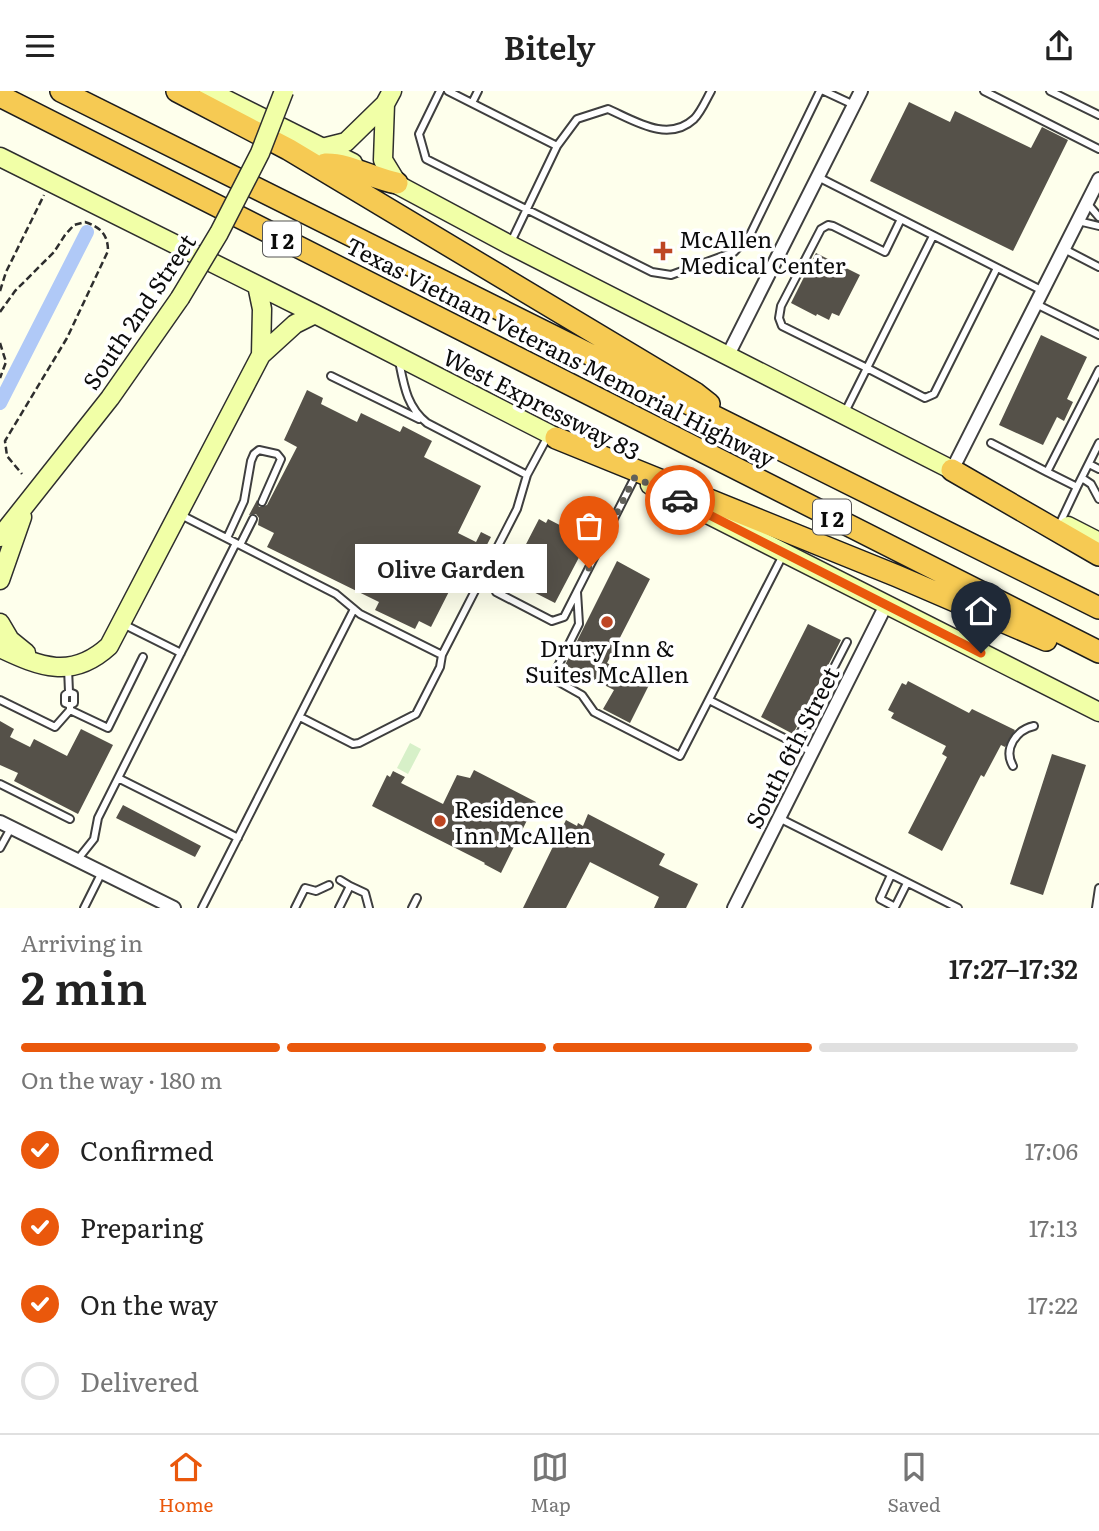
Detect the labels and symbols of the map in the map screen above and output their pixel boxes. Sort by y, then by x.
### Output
road number: I 2 [263,221,301,257]
place label: McAllen Medical Center [679,221,846,281]
street label: South 2nd Street [73,226,203,396]
street label: Texas Vietnam Veterans Memorial Highway [341,227,782,475]
marker: McAllen Medical Center [653,241,673,261]
street label: West Expressway 83 [438,339,646,467]
courier [645,465,715,535]
pin [559,496,619,568]
road number: I 2 [813,499,851,535]
callout: Olive Garden [354,543,547,593]
pin [951,581,1011,653]
marker: Drury Inn & Suites McAllen [599,614,615,630]
place label: Drury Inn & Suites McAllen [525,630,689,690]
street label: South 6th Street [736,660,847,834]
place label: Residence Inn McAllen [454,791,591,851]
marker: Residence Inn McAllen [432,813,448,829]

